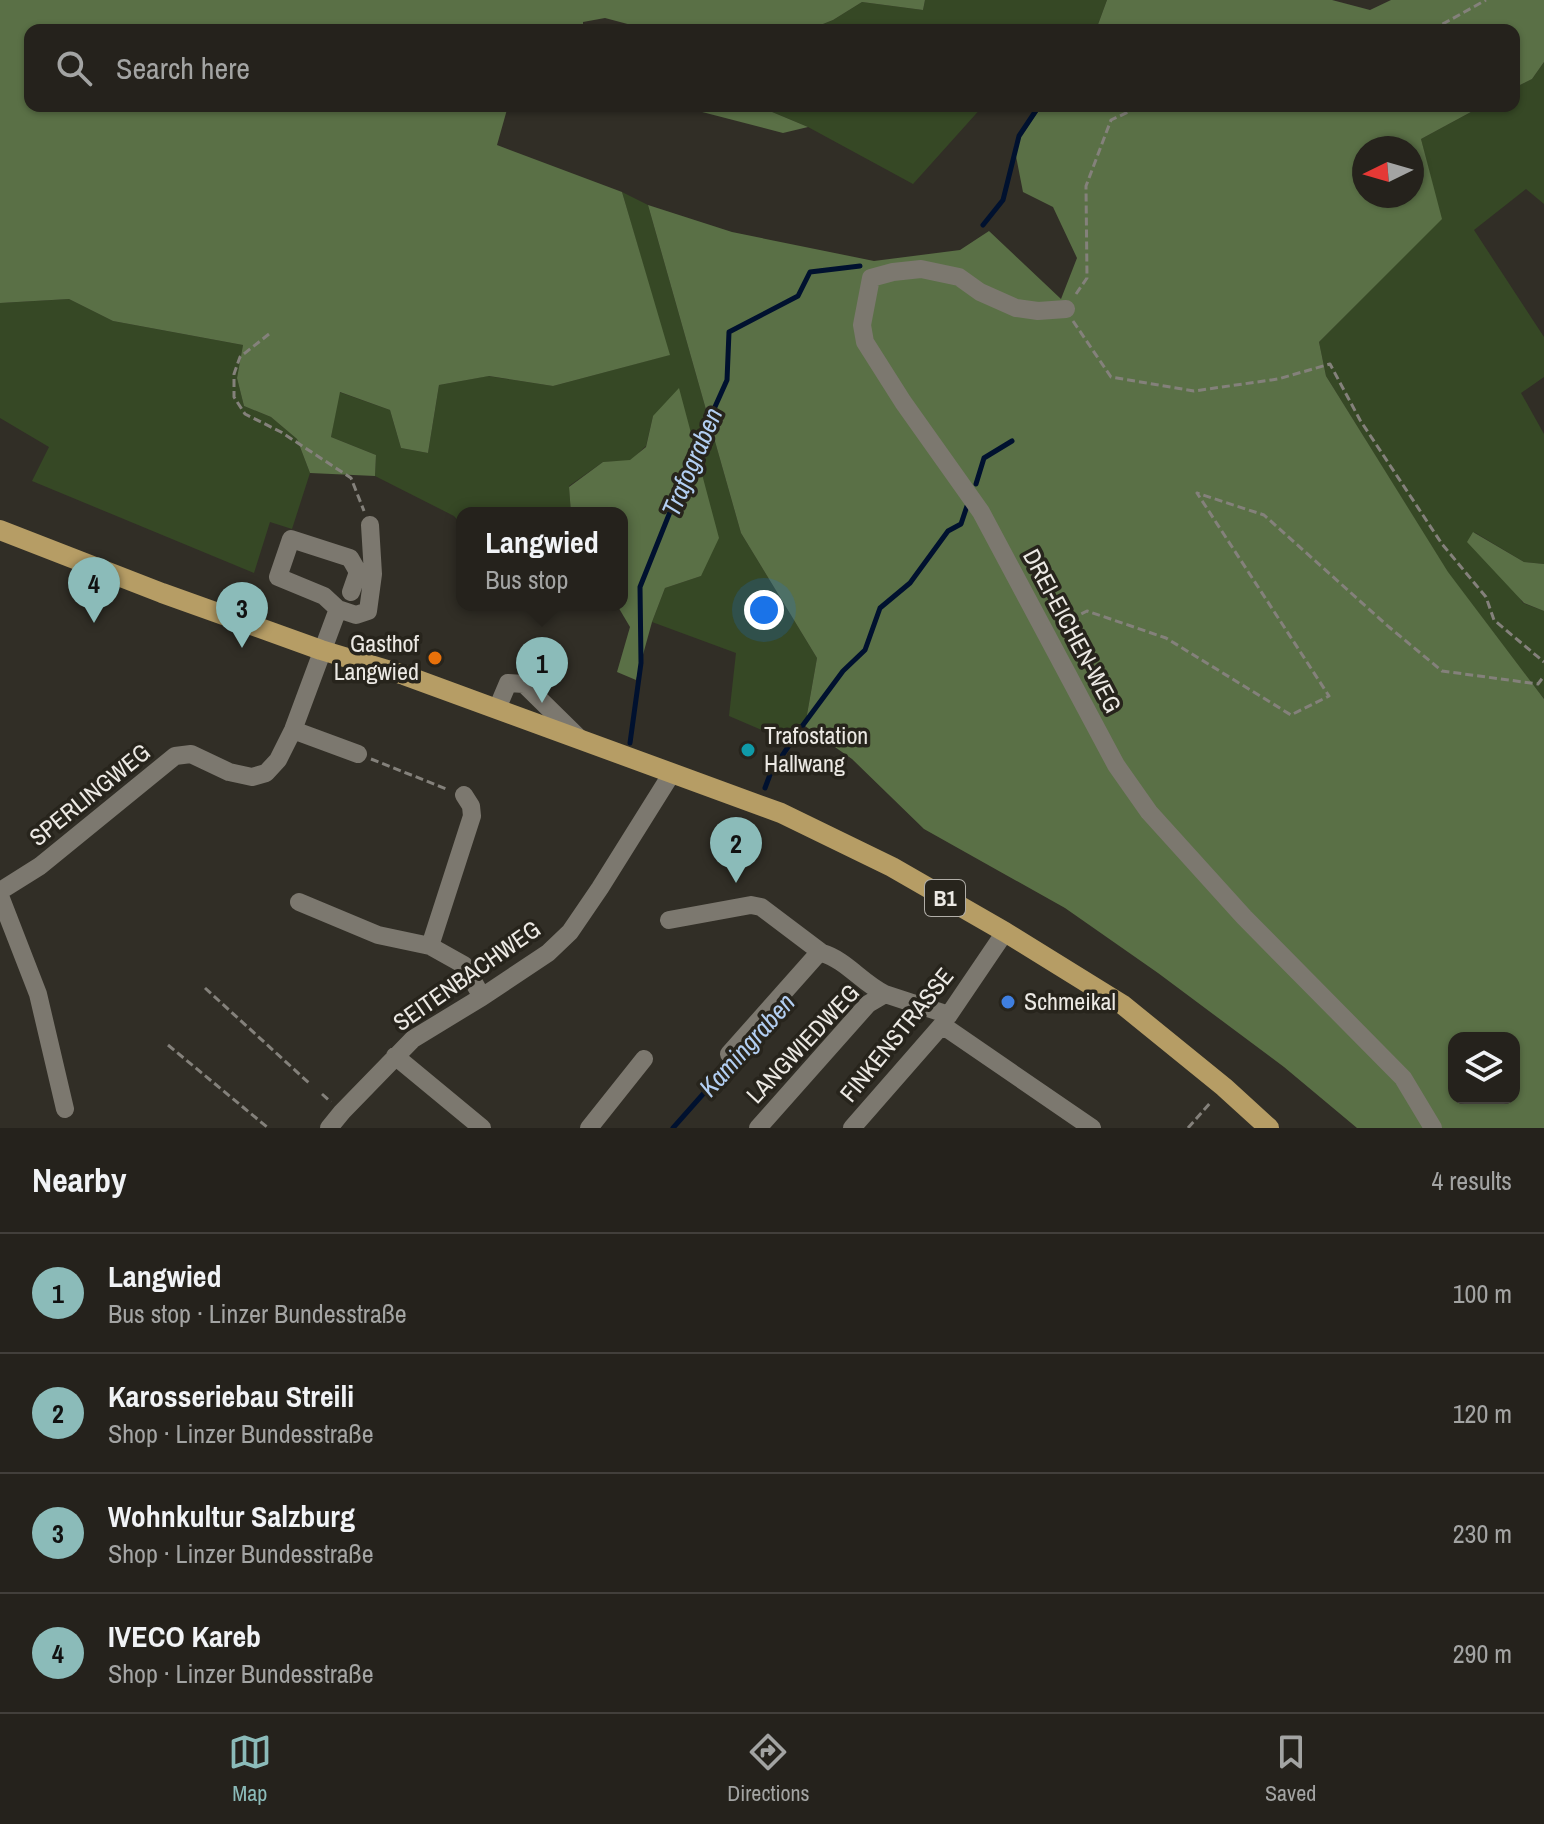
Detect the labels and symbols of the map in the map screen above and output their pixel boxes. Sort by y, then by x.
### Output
north arrow [1352,136,1424,208]
water label: Trafograben [653,402,730,522]
street label: DREI-EICHEN-WEG [1016,543,1130,718]
pin: 4 [68,557,120,623]
pin: 3 [216,582,268,648]
your location [744,590,784,630]
place label: Gasthof Langwied [334,627,420,687]
pin: 1 [516,637,568,703]
marker: Gasthof Langwied [426,649,444,667]
place label: Trafostation Hallwang [764,719,868,779]
street label: SPERLINGWEG [22,736,156,853]
marker: Trafostation Hallwang [739,741,757,759]
pin: 2 [710,817,762,883]
road number: B1 [925,880,965,916]
street label: SEITENBACHWEG [386,913,546,1038]
street label: FINKENSTRASSE [832,961,960,1108]
street label: LANGWIEDWEG [739,977,866,1110]
water label: Kamingraben [691,985,802,1104]
place label: Schmeikal [1024,985,1116,1017]
marker: Schmeikal [999,993,1017,1011]

